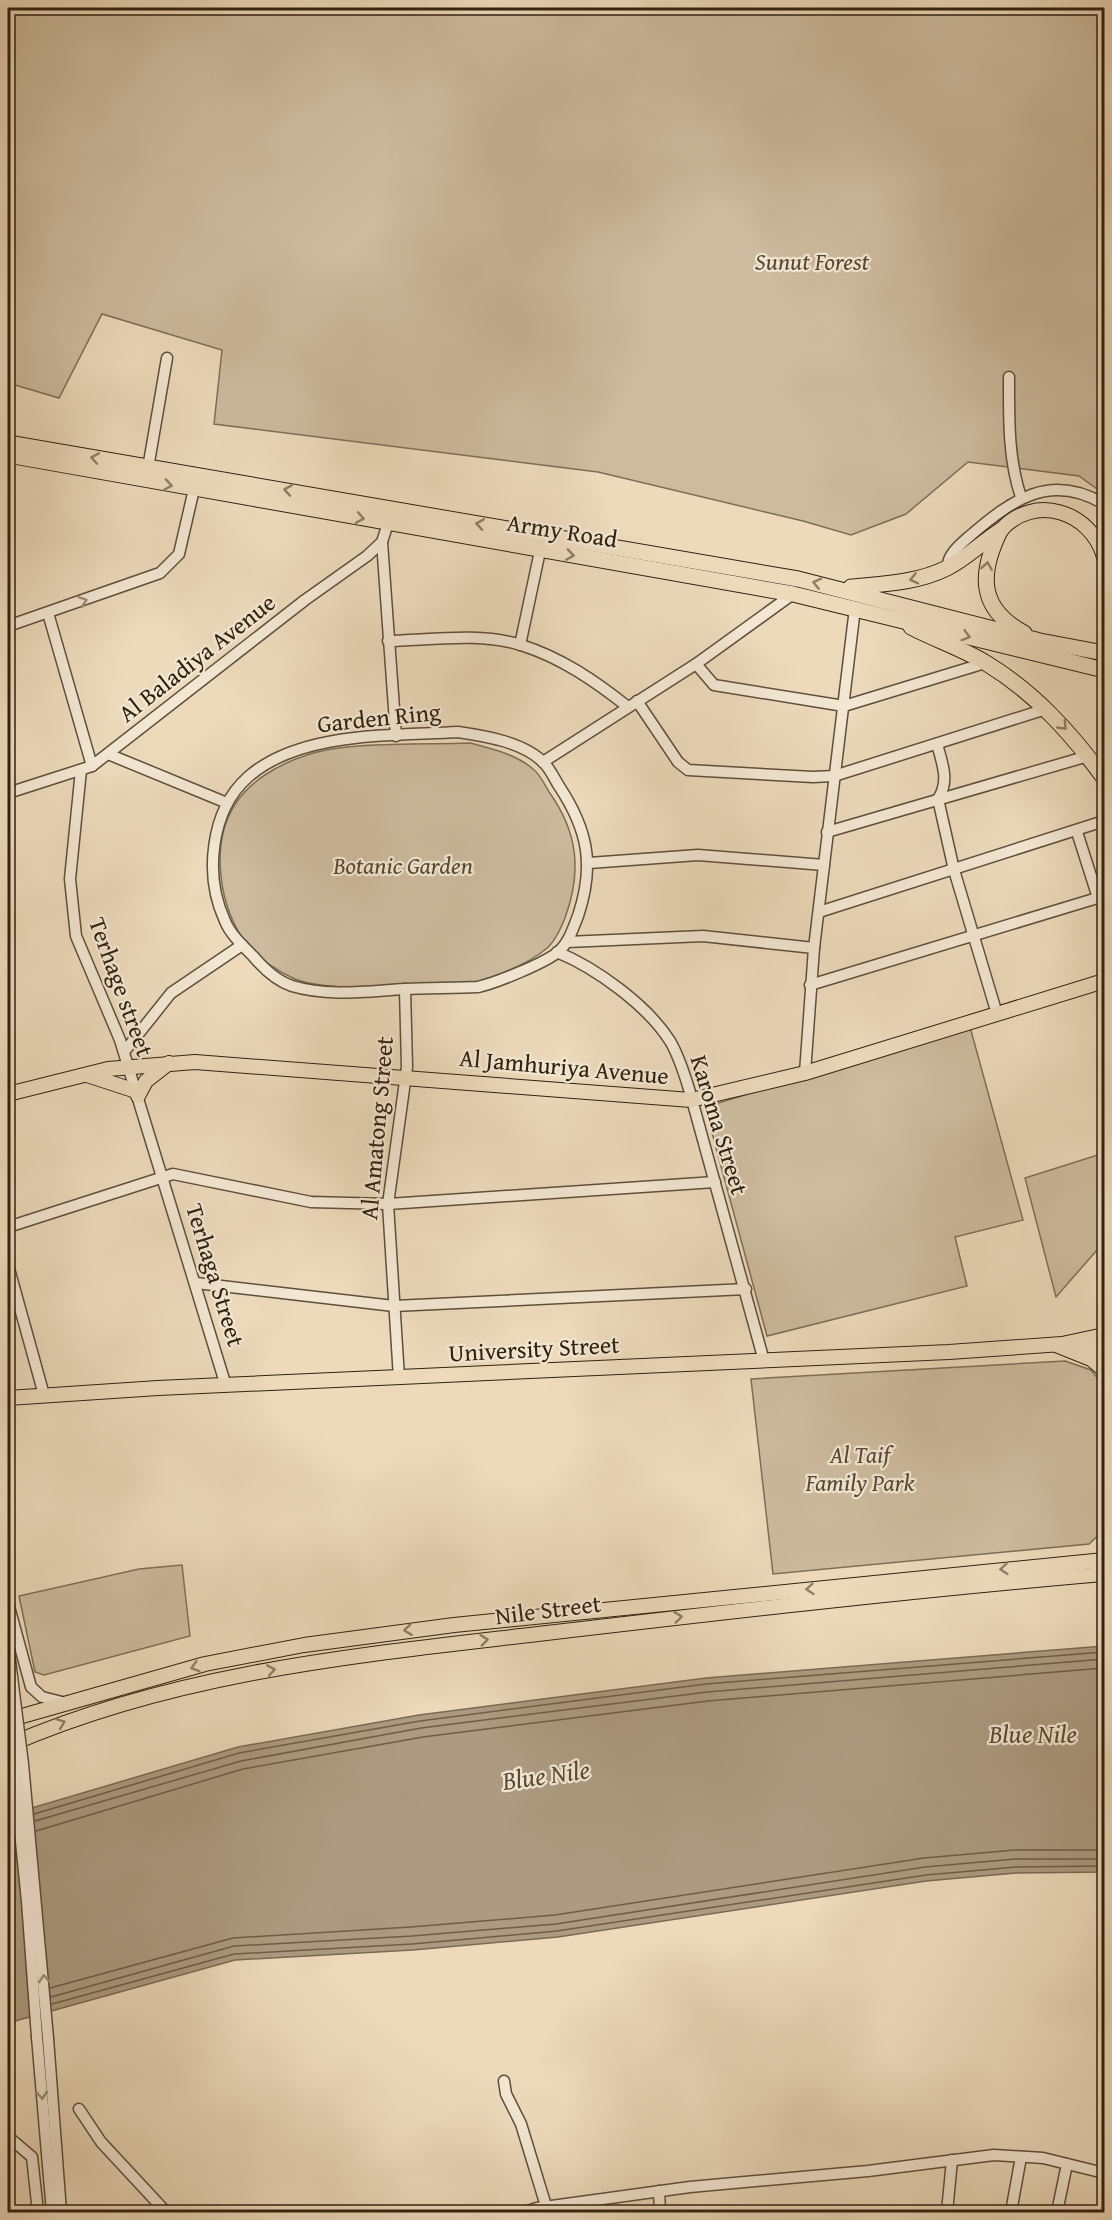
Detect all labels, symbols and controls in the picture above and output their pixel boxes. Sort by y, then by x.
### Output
park label: Sunut Forest [755,244,870,279]
one-way arrow [91,452,101,465]
one-way arrow [164,478,173,490]
one-way arrow [283,485,292,497]
street label: Army Road [504,504,620,557]
one-way arrow [356,512,365,524]
one-way arrow [475,518,485,531]
one-way arrow [565,549,574,561]
one-way arrow [981,561,993,570]
one-way arrow [910,572,920,585]
one-way arrow [812,577,822,590]
street label: Al Baladiya Avenue [111,585,283,730]
one-way arrow [77,596,88,608]
one-way arrow [960,629,971,641]
street label: Garden Ring [315,694,442,741]
one-way arrow [1056,720,1067,730]
park label: Botanic Garden [332,848,473,883]
street label: Terhage street [80,912,163,1062]
street label: Al Amatong Street [351,1034,402,1221]
street label: Al Jamhuriya Avenue [458,1040,670,1093]
street label: Karoma Street [682,1051,757,1199]
street label: Terhaga Street [177,1199,254,1351]
street label: University Street [448,1327,621,1370]
park label: Al Taif Family Park [804,1437,915,1500]
one-way arrow [1000,1562,1009,1575]
one-way arrow [806,1582,815,1595]
street label: Nile Street [493,1586,603,1633]
one-way arrow [673,1611,682,1624]
one-way arrow [403,1623,412,1636]
one-way arrow [480,1634,489,1646]
one-way arrow [190,1659,200,1672]
one-way arrow [265,1664,275,1677]
water label: Blue Nile [988,1714,1077,1753]
one-way arrow [55,1718,66,1730]
water label: Blue Nile [499,1749,592,1800]
one-way arrow [37,1975,50,1984]
one-way arrow [35,2091,48,2100]

